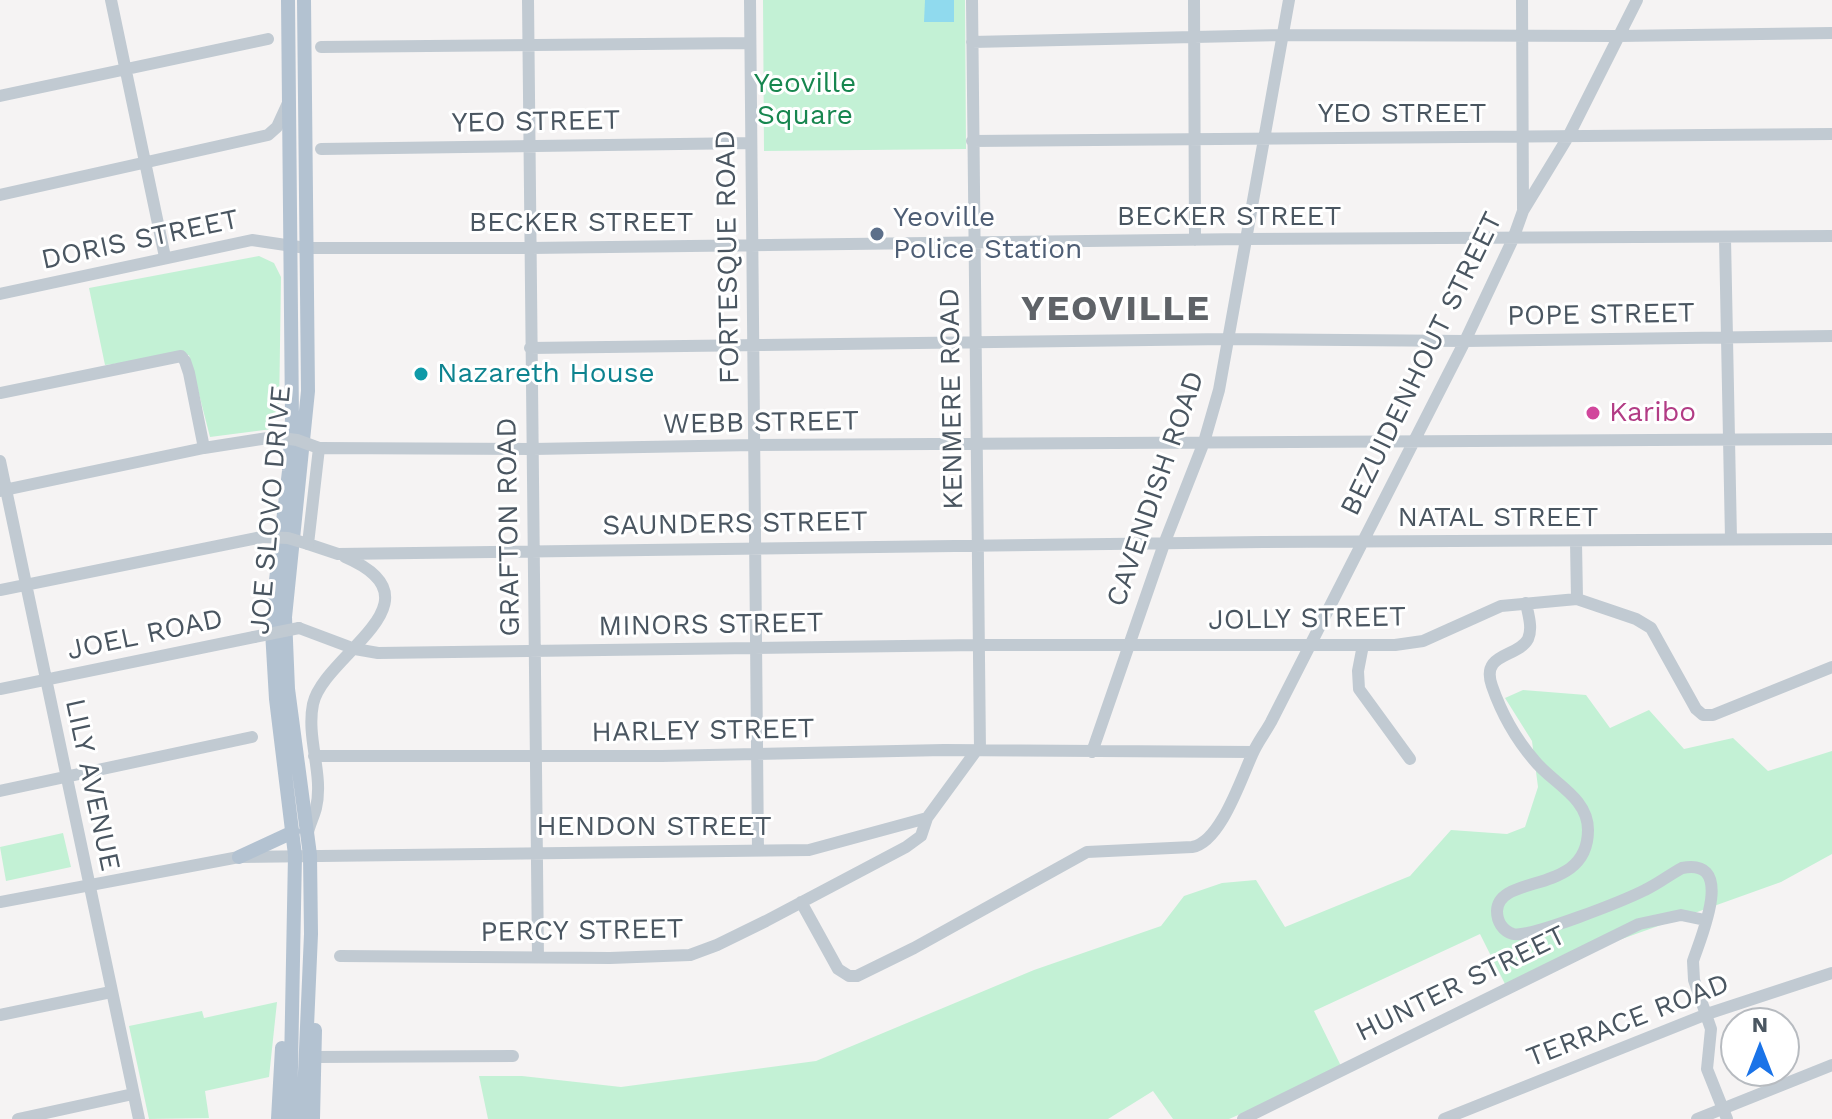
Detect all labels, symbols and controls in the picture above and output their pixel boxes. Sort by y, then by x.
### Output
park label: Yeoville Square [754,67,856,133]
street label: YEO STREET [1318,97,1486,131]
street label: YEO STREET [451,104,621,140]
street label: FORTESQUE ROAD [709,130,747,384]
street label: BECKER STREET [1117,200,1341,234]
place label: Yeoville Police Station [893,201,1082,267]
street label: DORIS STREET [38,203,242,277]
street label: BECKER STREET [469,206,693,240]
street label: BEZUIDENHOUT STREET [1334,207,1510,521]
marker: Yeoville Police Station [868,225,886,243]
district label: YEOVILLE [1021,287,1211,331]
street label: KENMERE ROAD [933,288,971,510]
street label: POPE STREET [1507,297,1695,333]
place label: Nazareth House [437,357,655,391]
marker: Nazareth House [412,365,430,383]
street label: CAVENDISH ROAD [1100,367,1212,611]
street label: JOE SLOVO DRIVE [243,384,299,636]
place label: Karibo [1609,396,1696,430]
street label: WEBB STREET [663,404,859,442]
marker: Karibo [1584,404,1602,422]
street label: GRAFTON ROAD [490,417,528,637]
street label: NATAL STREET [1398,501,1598,535]
street label: SAUNDERS STREET [602,505,868,543]
street label: JOLLY STREET [1208,600,1406,638]
street label: JOEL ROAD [64,602,226,668]
street label: MINORS STREET [598,606,824,644]
street label: LILY AVENUE [57,696,127,874]
street label: HARLEY STREET [591,712,815,750]
street label: HENDON STREET [536,810,772,844]
street label: PERCY STREET [480,912,684,950]
street label: HUNTER STREET [1351,919,1571,1049]
street label: TERRACE ROAD [1522,967,1734,1075]
north arrow [1720,1007,1800,1087]
text: N [1752,1012,1768,1037]

